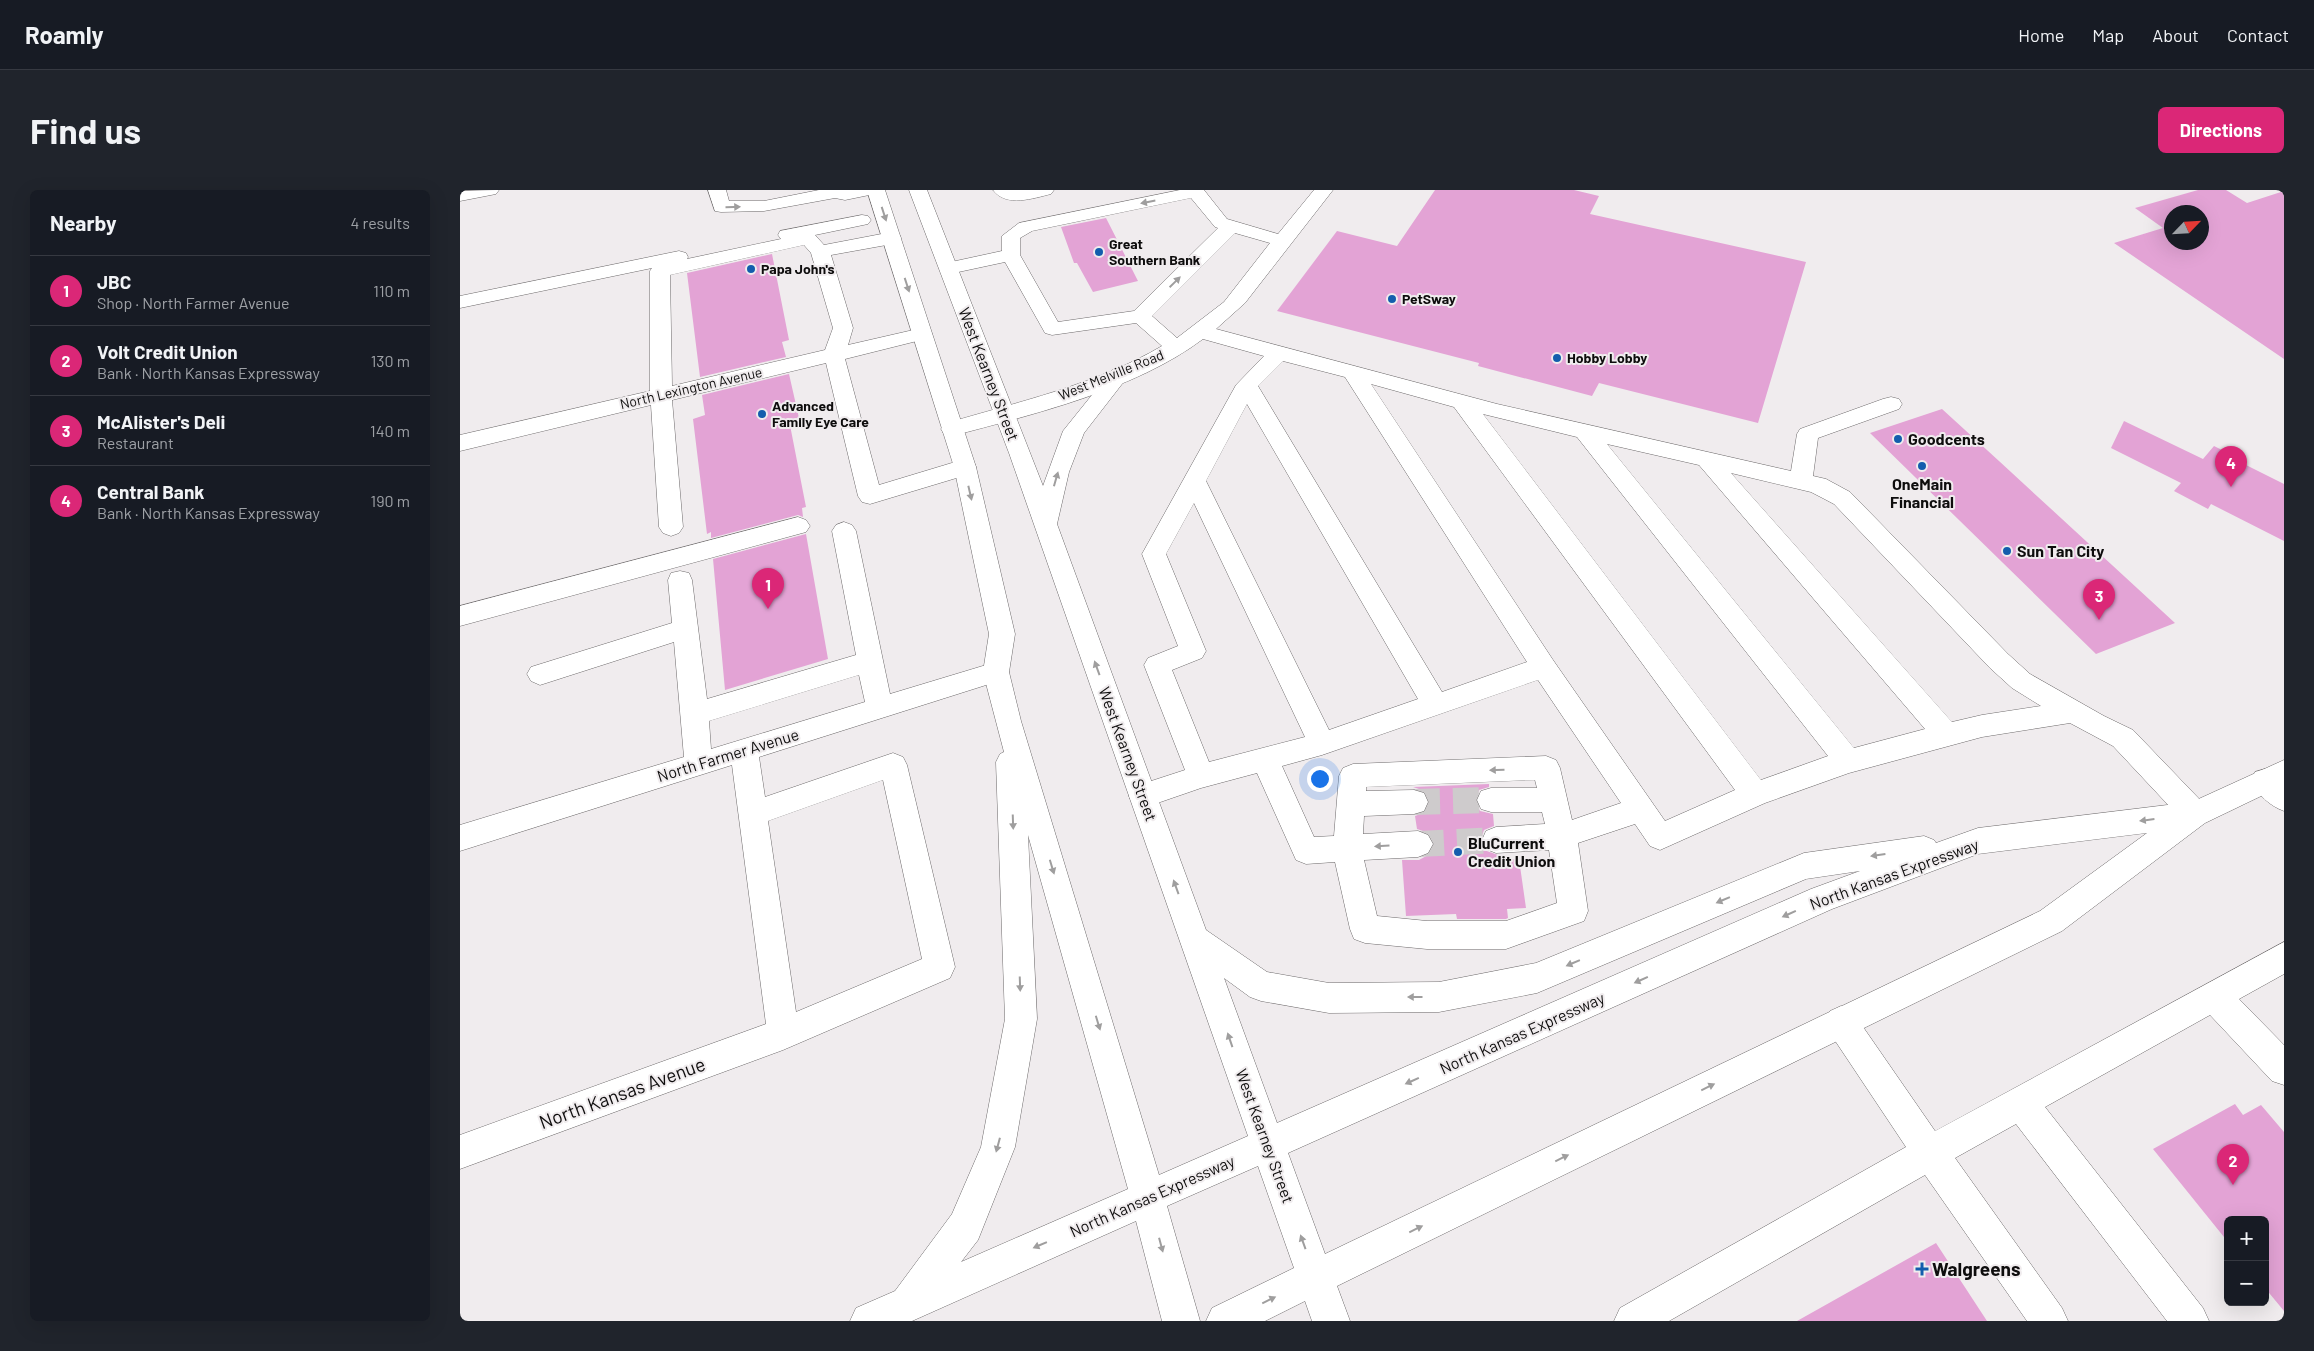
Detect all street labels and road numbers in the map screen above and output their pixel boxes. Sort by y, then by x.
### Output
street label: West Kearney Street [955,304,1024,443]
street label: West Melville Road [1056,346,1166,403]
street label: North Lexington Avenue [618,363,764,412]
street label: West Kearney Street [1095,684,1162,824]
street label: North Farmer Avenue [655,724,801,785]
street label: North Kansas Expressway [1807,834,1981,913]
street label: North Kansas Expressway [1436,987,1608,1077]
street label: North Kansas Avenue [536,1052,708,1133]
street label: West Kearney Street [1232,1066,1299,1206]
street label: North Kansas Expressway [1066,1150,1238,1240]

